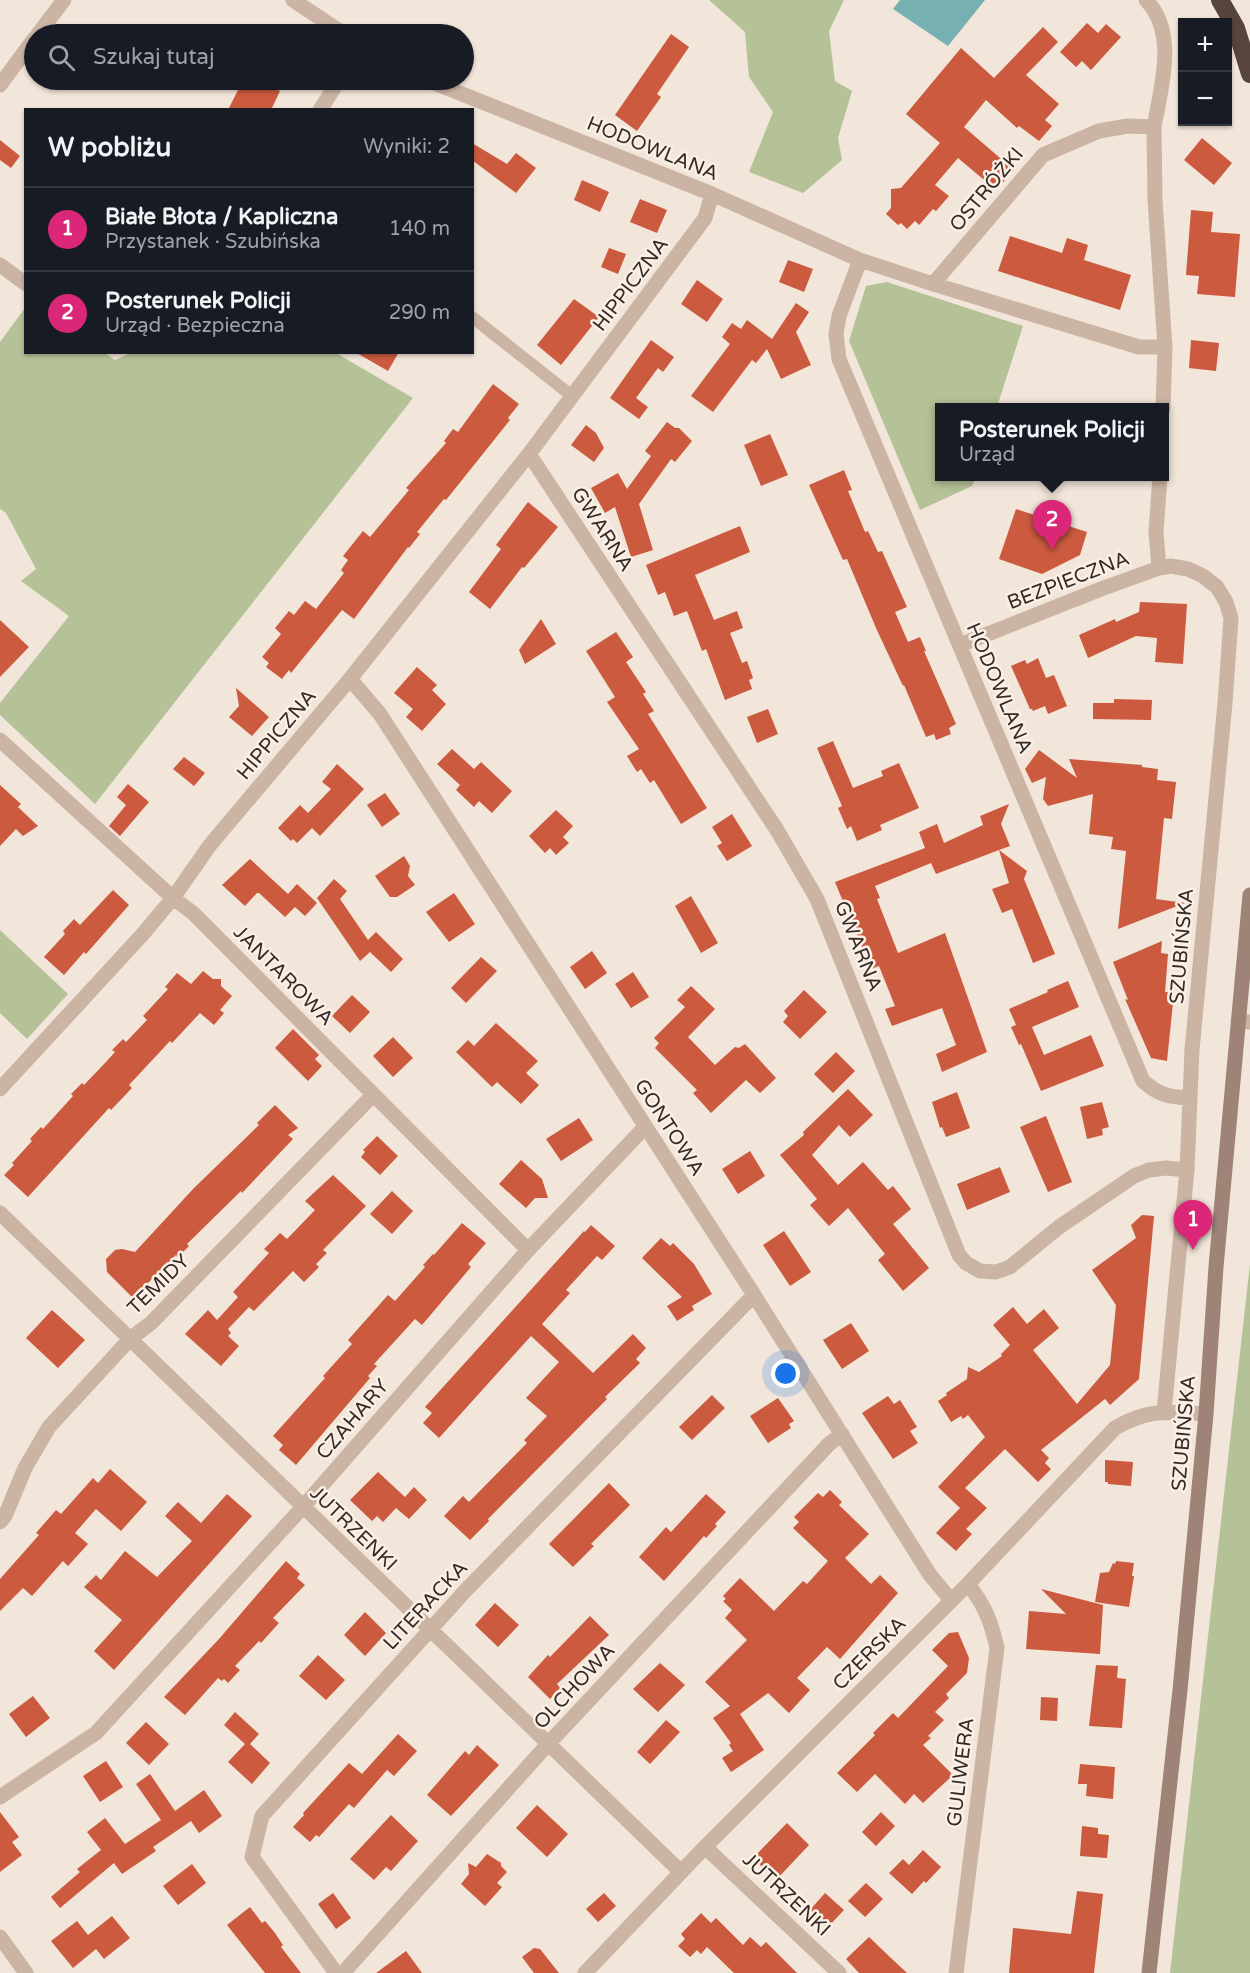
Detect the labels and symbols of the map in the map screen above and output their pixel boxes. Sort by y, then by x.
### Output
street label: HODOWLANA [583,112,722,186]
street label: OSTRÓŻKI [944,142,1029,237]
street label: HIPPICZNA [588,233,674,336]
street label: GWARNA [566,483,638,576]
pin: 2 [1032,500,1072,550]
street label: BEZPIECZNA [1004,547,1133,615]
street label: HODOWLANA [961,619,1037,757]
street label: HIPPICZNA [232,684,322,785]
street label: SZUBIŃSKA [1164,887,1199,1005]
street label: GWARNA [829,898,887,995]
street label: JANTAROWA [228,921,338,1031]
street label: GONTOWA [629,1075,709,1180]
pin: 1 [1174,1200,1212,1250]
street label: TEMIDY [123,1249,195,1320]
your location [771,1359,800,1388]
street label: CZAHARY [311,1374,394,1465]
street label: SZUBIŃSKA [1166,1374,1201,1492]
street label: JUTRZENKI [305,1481,402,1576]
street label: LITERACKA [378,1556,473,1655]
street label: CZERSKA [828,1612,911,1695]
street label: OLCHOWA [529,1639,620,1734]
street label: GULIWERA [942,1716,980,1828]
street label: JUTRZENKI [737,1848,835,1942]

